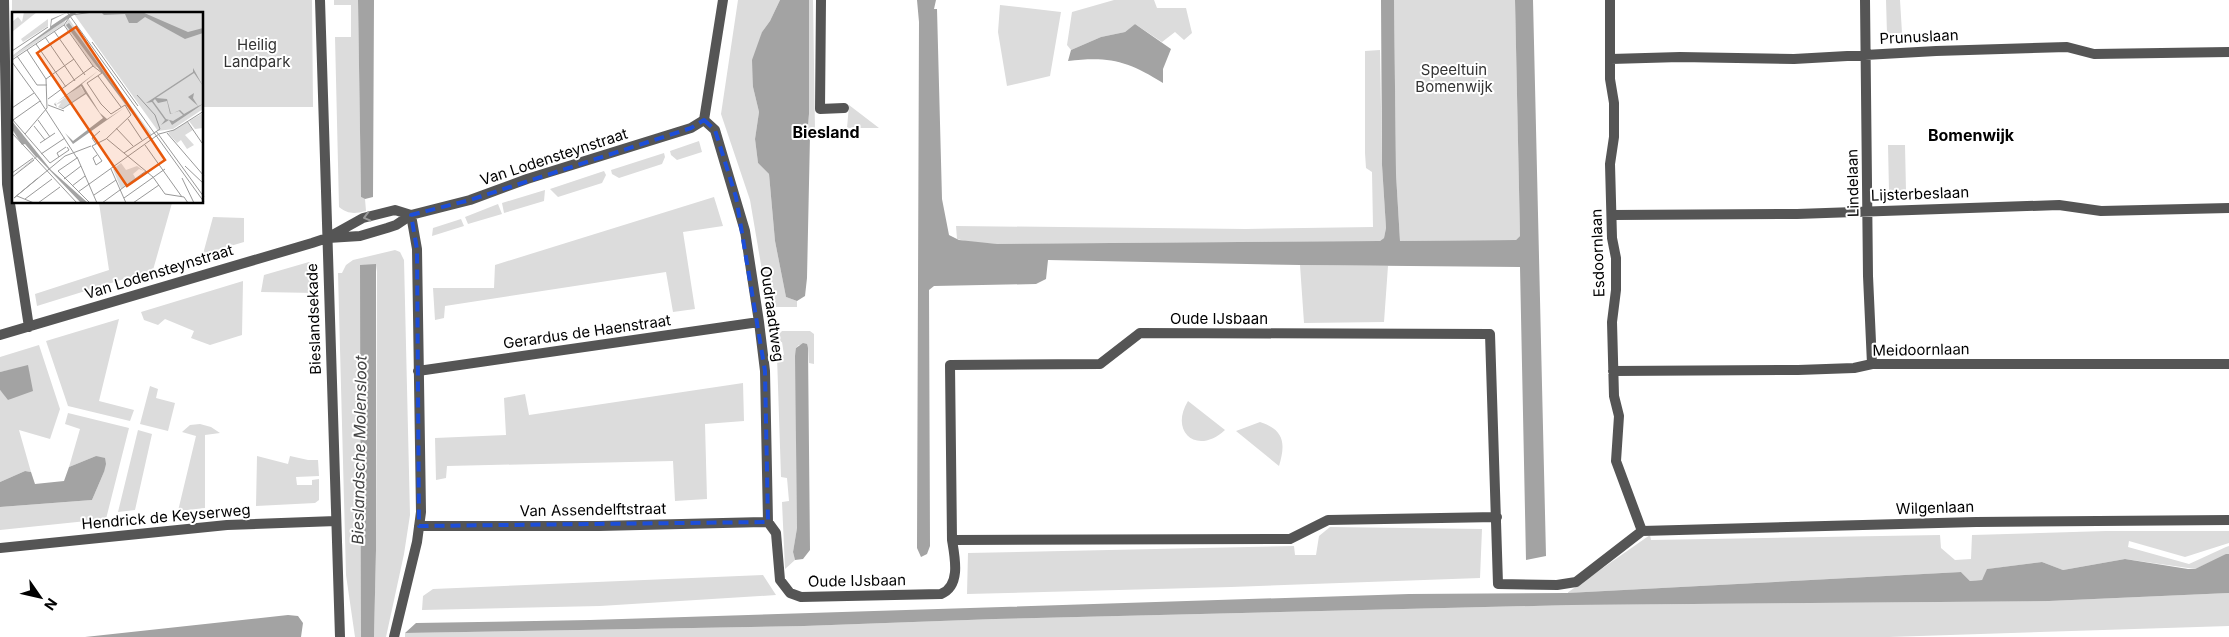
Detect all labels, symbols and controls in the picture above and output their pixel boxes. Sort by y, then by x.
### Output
inset map [12,12,204,204]
street label: Prunuslaan [1879,25,1959,48]
park label: Heilig Landpark [224,35,291,71]
park label: Speeltuin Bomenwijk [1415,60,1493,96]
district label: Biesland [792,122,860,142]
street label: Van Lodensteynstraat [478,124,630,189]
district label: Bomenwijk [1928,125,2015,145]
street label: Lindelaan [1842,149,1863,217]
street label: Lijsterbeslaan [1871,182,1969,205]
street label: Esdoornlaan [1586,209,1609,297]
one-way arrow [363,211,372,222]
street label: Van Lodensteynstraat [82,240,235,303]
street label: Bieslandsekade [302,263,325,375]
street label: Oudraadtweg [756,265,789,363]
street label: Oude IJsbaan [1170,309,1268,328]
street label: Gerardus de Haenstraat [502,310,672,353]
street label: Meidoornlaan [1872,339,1970,360]
water label: Bieslandsche Molensloot [347,355,371,545]
street label: Wilgenlaan [1896,497,1974,518]
street label: Van Assendelftstraat [520,499,666,520]
street label: Hendrick de Keyserweg [81,500,251,533]
street label: Oude IJsbaan [808,570,906,591]
north arrow [15,572,65,622]
text: N [41,595,61,614]

